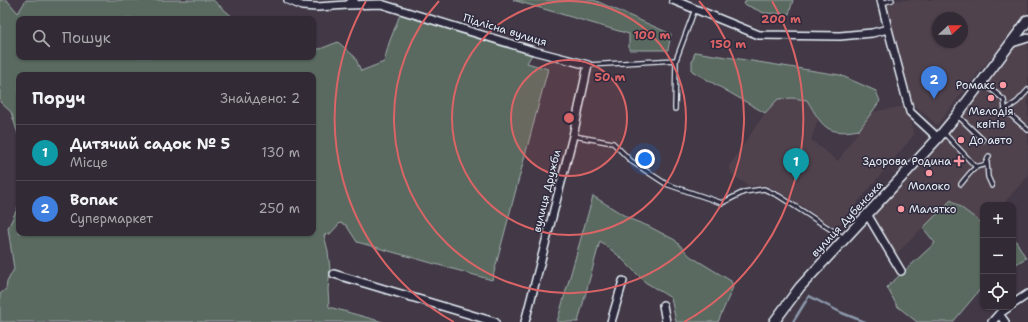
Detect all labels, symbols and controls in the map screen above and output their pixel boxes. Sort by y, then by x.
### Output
street label: Підлісна вулиця [461,10,549,50]
text: 200 m [761,11,801,27]
north arrow [932,12,968,48]
search box [16,16,316,60]
icon: search [30,27,52,49]
text: 100 m [634,27,671,43]
text: Пошук [62,28,111,48]
text: 150 m [710,36,746,52]
pin: 2 [921,66,947,99]
text: 50 m [595,69,626,85]
place label: Ромакс [956,78,995,93]
marker: Ромакс [998,80,1008,90]
text: Поруч [32,87,85,109]
text: Знайдено: 2 [220,90,300,107]
marker: Мелодія квітів [986,93,996,103]
place label: Мелодія квітів [968,104,1014,132]
centre of rings [562,111,576,125]
place label: До авто [969,133,1012,148]
text: Дитячий садок № 5 [70,134,230,154]
marker: До авто [956,135,966,145]
text: 1 [42,144,48,161]
text: 130 m [262,144,300,161]
street label: вулиця Дружби [529,148,565,234]
pin: 1 [783,148,809,181]
your location [635,149,655,169]
text: Місце [70,154,108,171]
place label: Здорова Родина [862,154,951,169]
marker: Здорова Родина [954,156,964,166]
marker: Молоко [924,168,934,178]
street label: вулиця Дубенська [808,177,886,260]
place label: Молоко [908,179,950,194]
text: Вопак [70,190,118,210]
text: 2 [40,200,50,217]
text: 250 m [259,200,300,217]
place label: Малятко [909,202,957,217]
map controls [980,202,1016,310]
button: + [980,202,1016,238]
marker: Малятко [896,204,906,214]
text: Супермаркет [70,210,153,227]
button: − [980,238,1016,274]
button: locate [980,274,1016,310]

